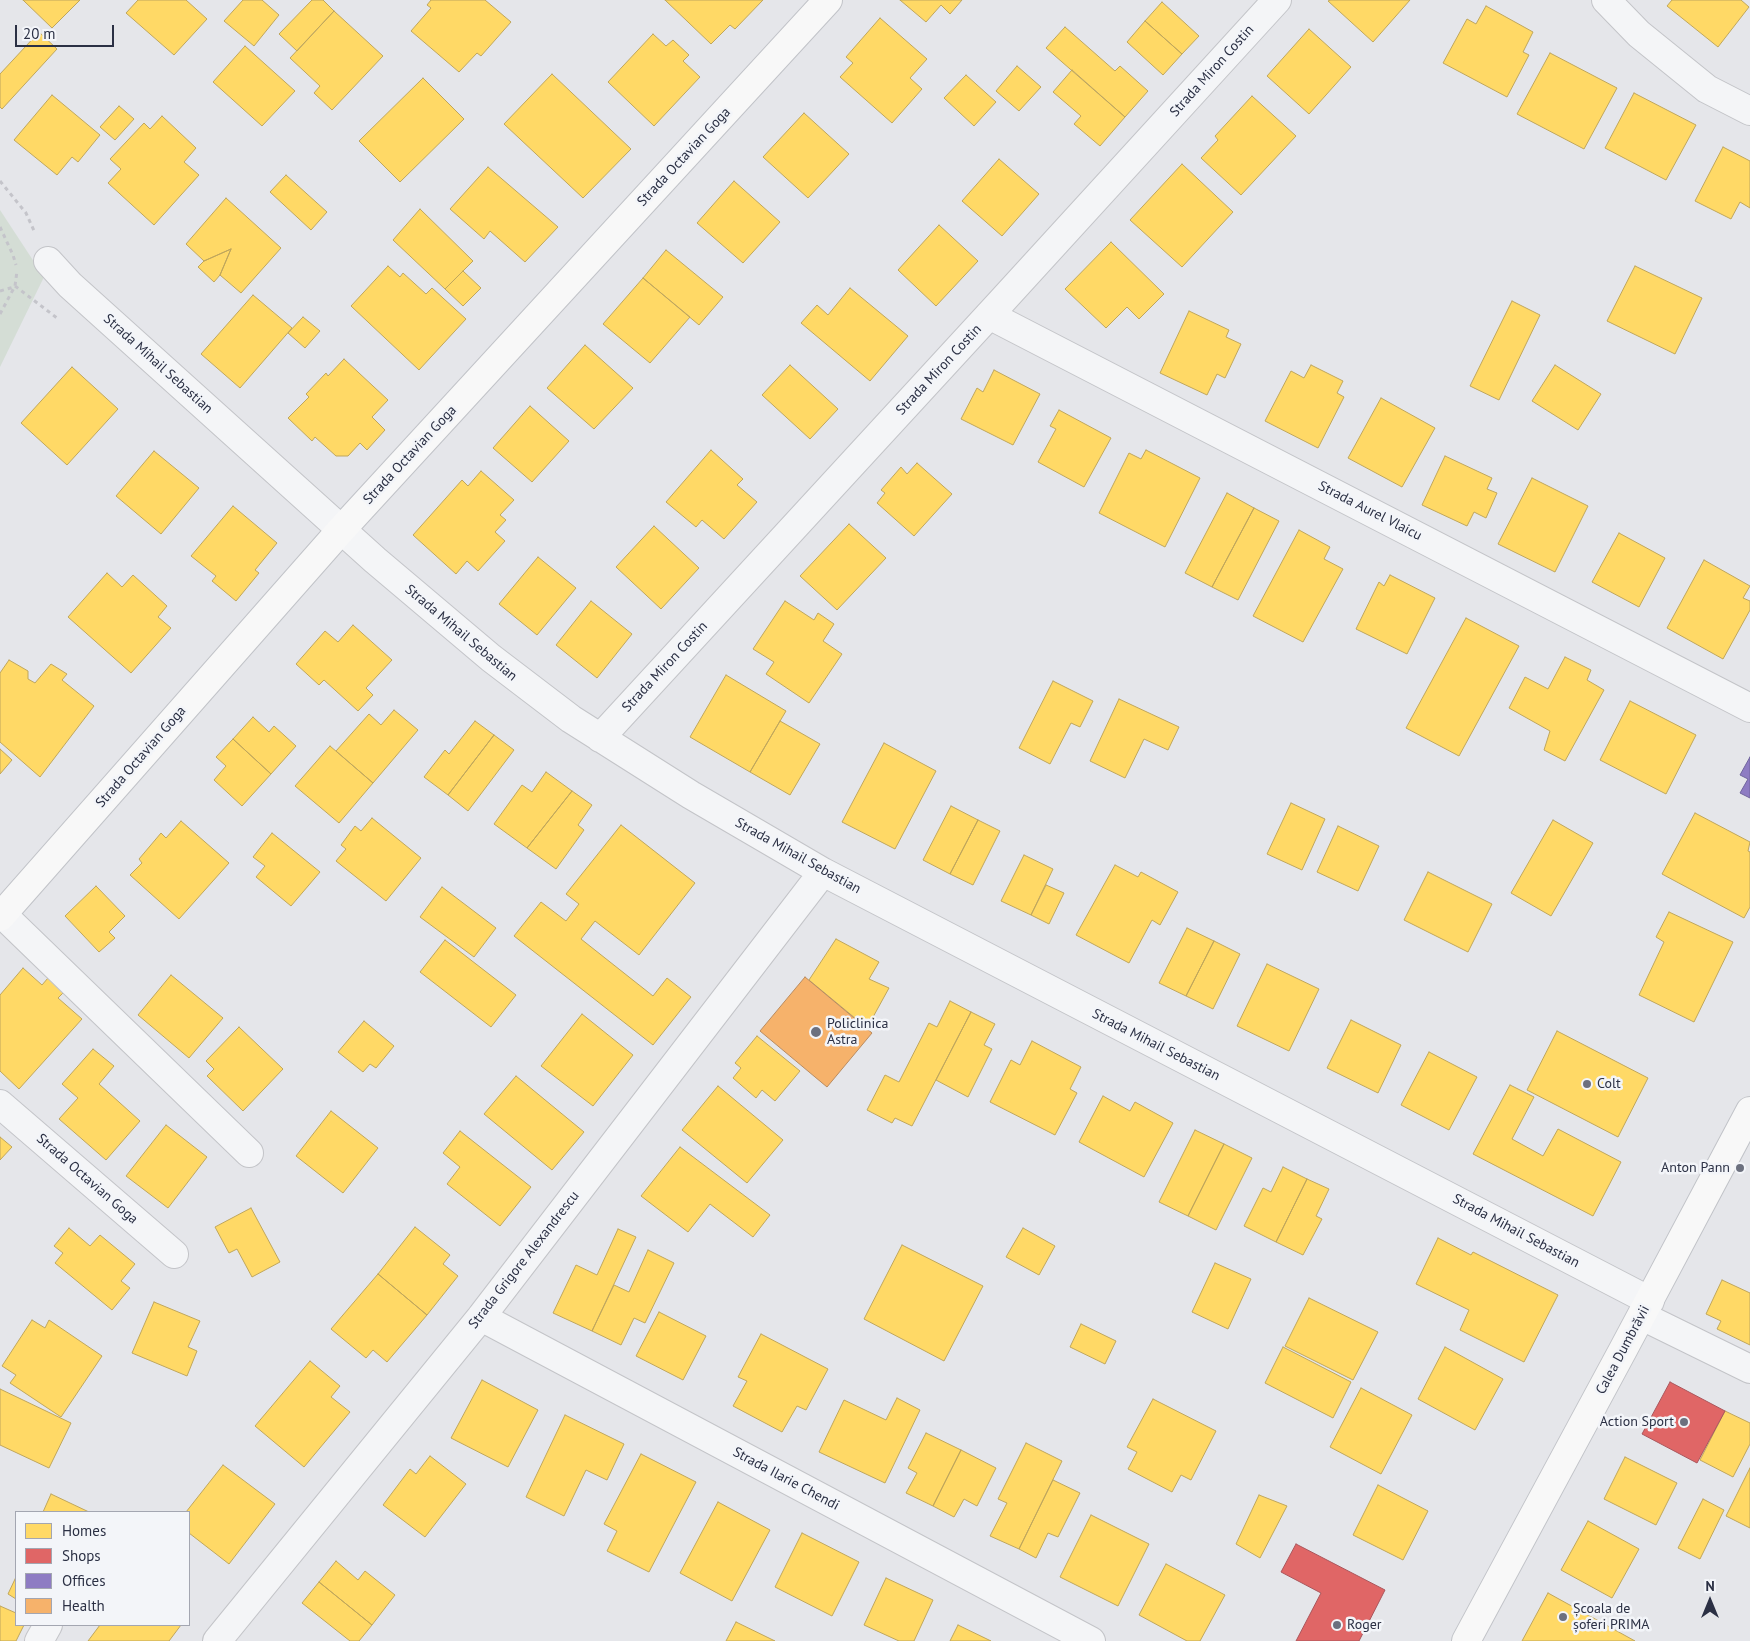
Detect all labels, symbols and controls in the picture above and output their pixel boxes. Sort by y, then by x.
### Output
scale bar [18,15,116,47]
street label: Strada Miron Costin [1166,22,1258,120]
text: 20 m [23,24,56,43]
street label: Strada Octavian Goga [634,104,734,210]
street label: Strada Mihail Sebastian [100,311,216,417]
street label: Strada Miron Costin [893,321,985,419]
street label: Strada Octavian Goga [360,402,460,508]
street label: Strada Aurel Vlaicu [1315,478,1425,544]
street label: Strada Mihail Sebastian [402,581,520,685]
street label: Strada Miron Costin [619,618,711,716]
street label: Strada Octavian Goga [92,703,190,811]
street label: Strada Mihail Sebastian [732,814,864,898]
street label: Strada Mihail Sebastian [1089,1005,1223,1085]
place label: Policlinica Astra [827,1016,888,1048]
marker: Policlinica Astra [809,1025,823,1039]
place label: Colt [1597,1076,1621,1092]
marker: Colt [1581,1078,1593,1090]
street label: Strada Octavian Goga [33,1130,141,1228]
place label: Anton Pann [1661,1160,1730,1176]
marker: Anton Pann [1734,1162,1746,1174]
street label: Strada Grigore Alexandrescu [465,1188,583,1332]
street label: Strada Mihail Sebastian [1450,1190,1582,1272]
street label: Calea Dumbrăvii [1593,1303,1653,1397]
place label: Action Sport [1600,1414,1674,1430]
marker: Action Sport [1678,1416,1690,1428]
street label: Strada Ilarie Chendi [730,1444,842,1514]
legend [15,1511,190,1626]
text: Homes [62,1521,106,1540]
text: Shops [62,1546,101,1565]
text: Offices [62,1571,106,1590]
north arrow [1685,1576,1735,1626]
text: N [1705,1577,1715,1595]
text: Health [62,1596,105,1615]
place label: Școala de șoferi PRIMA [1573,1601,1649,1634]
marker: Școala de șoferi PRIMA [1557,1611,1569,1623]
place label: Roger [1347,1617,1382,1633]
marker: Roger [1331,1619,1343,1631]

